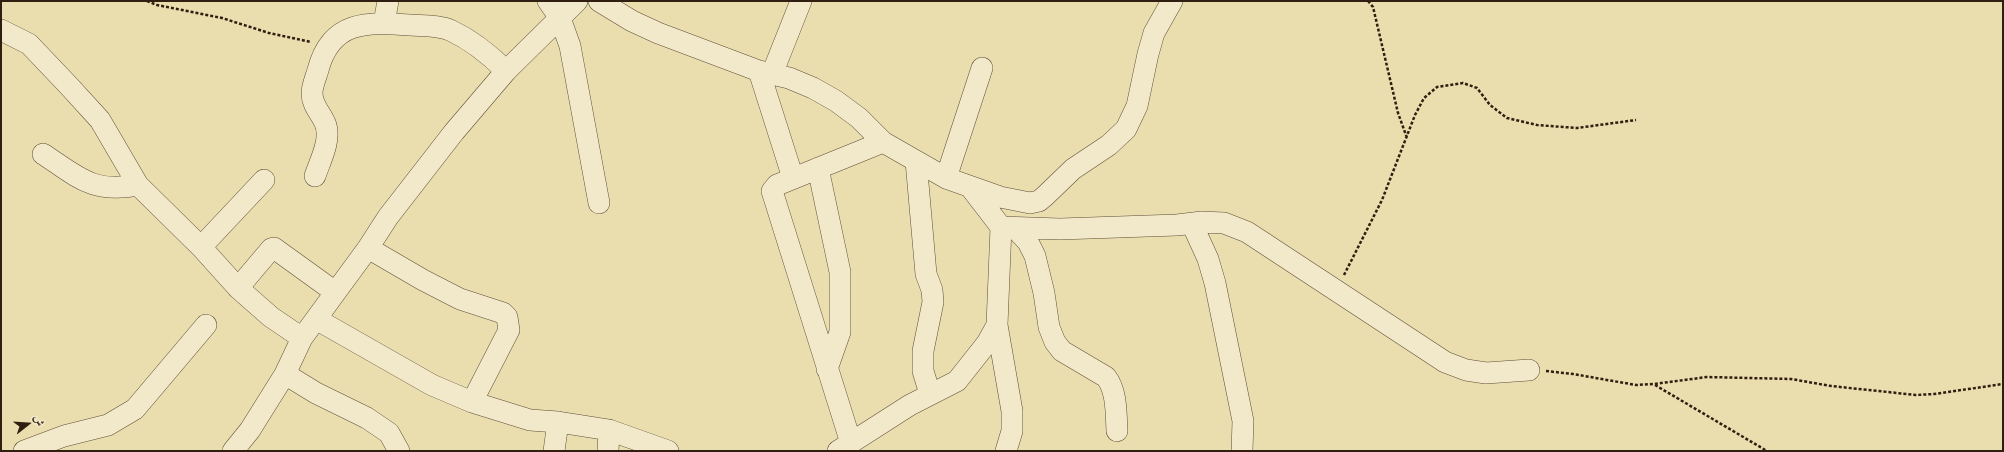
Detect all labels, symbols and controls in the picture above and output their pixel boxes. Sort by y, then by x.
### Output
north arrow [8,404,48,444]
text: ش [30,413,49,428]

